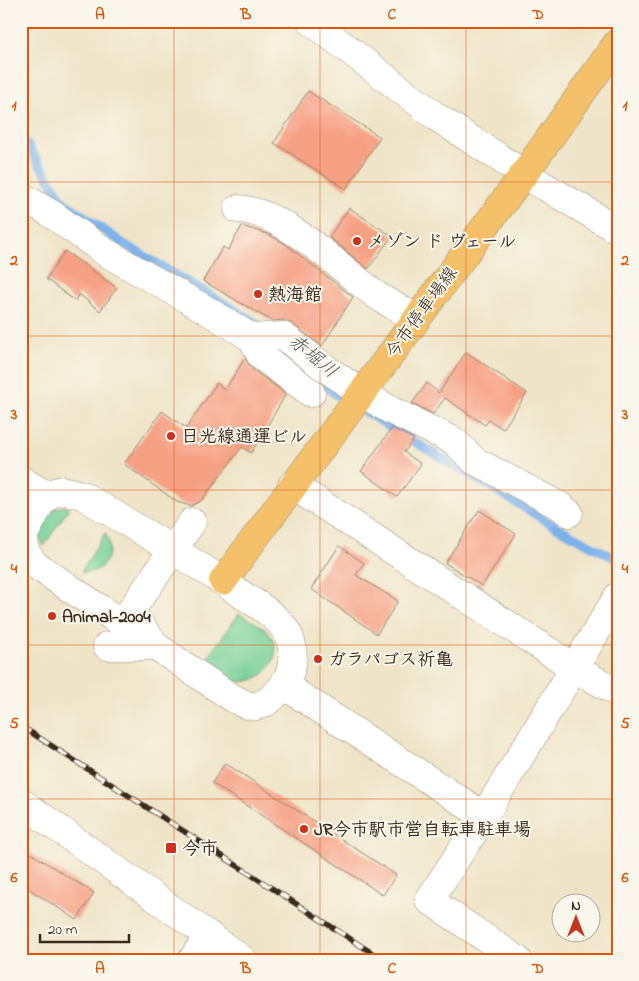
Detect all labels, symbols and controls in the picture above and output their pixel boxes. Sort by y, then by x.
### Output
text: A [95,3,105,27]
text: B [240,3,252,27]
text: C [388,3,397,27]
text: D [531,3,544,27]
text: 1 [11,94,17,118]
text: 1 [622,94,628,118]
place label: メゾン ド ヴェール [367,230,516,256]
marker: メゾン ド ヴェール [351,235,363,247]
text: 2 [9,249,18,273]
text: 2 [620,249,629,273]
street label: 今市停車場線 [380,262,465,365]
place label: 熱海館 [268,283,322,309]
marker: 熱海館 [252,288,264,300]
water label: 赤堀川 [282,329,343,385]
text: 3 [10,403,18,427]
text: 3 [621,403,629,427]
place label: 日光線通運ビル [181,425,307,451]
marker: 日光線通運ビル [165,430,177,442]
text: 4 [10,557,18,581]
text: 4 [621,557,629,581]
place label: Animal-2004 [62,605,151,631]
marker: Animal-2004 [46,610,58,622]
place label: ガラパゴス祈亀 [328,648,453,674]
marker: ガラパゴス祈亀 [312,653,324,665]
text: 5 [9,712,19,736]
text: 5 [620,712,630,736]
place label: JR今市駅市営自転車駐車場 [314,818,531,844]
marker: JR今市駅市営自転車駐車場 [298,823,310,835]
place label: 今市 [182,837,218,863]
marker: 今市 [164,841,178,855]
text: 6 [9,866,18,890]
text: 6 [620,866,629,890]
north arrow [552,894,602,944]
text: N [571,896,581,917]
scale bar [40,911,129,943]
text: 20 m [48,919,78,941]
text: A [95,957,105,981]
text: B [240,957,252,981]
text: C [388,957,397,981]
text: D [531,957,544,981]

